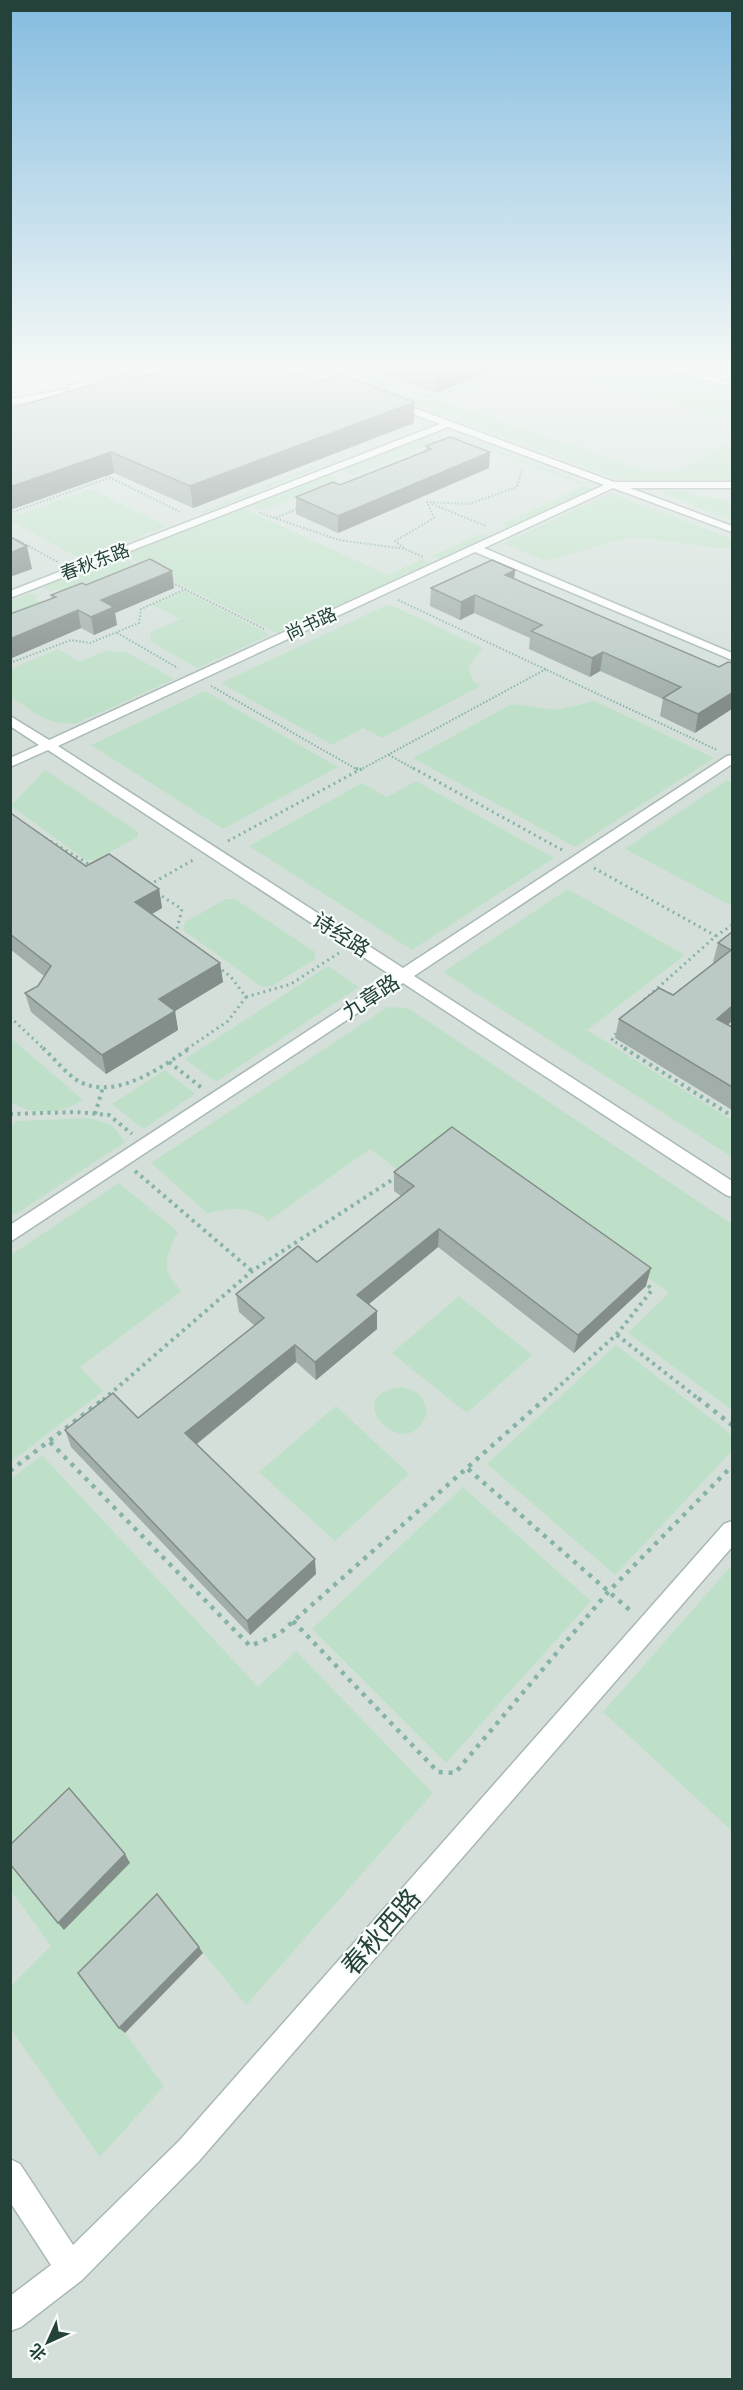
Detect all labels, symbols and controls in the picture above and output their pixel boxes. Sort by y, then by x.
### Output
street label: 春秋东路 [57,539,133,585]
street label: 尚书路 [282,603,340,645]
street label: 诗经路 [308,908,374,963]
street label: 九章路 [338,970,404,1025]
street label: 春秋西路 [336,1883,427,1982]
north arrow [18,2312,78,2372]
text: 北 [25,2339,51,2365]

